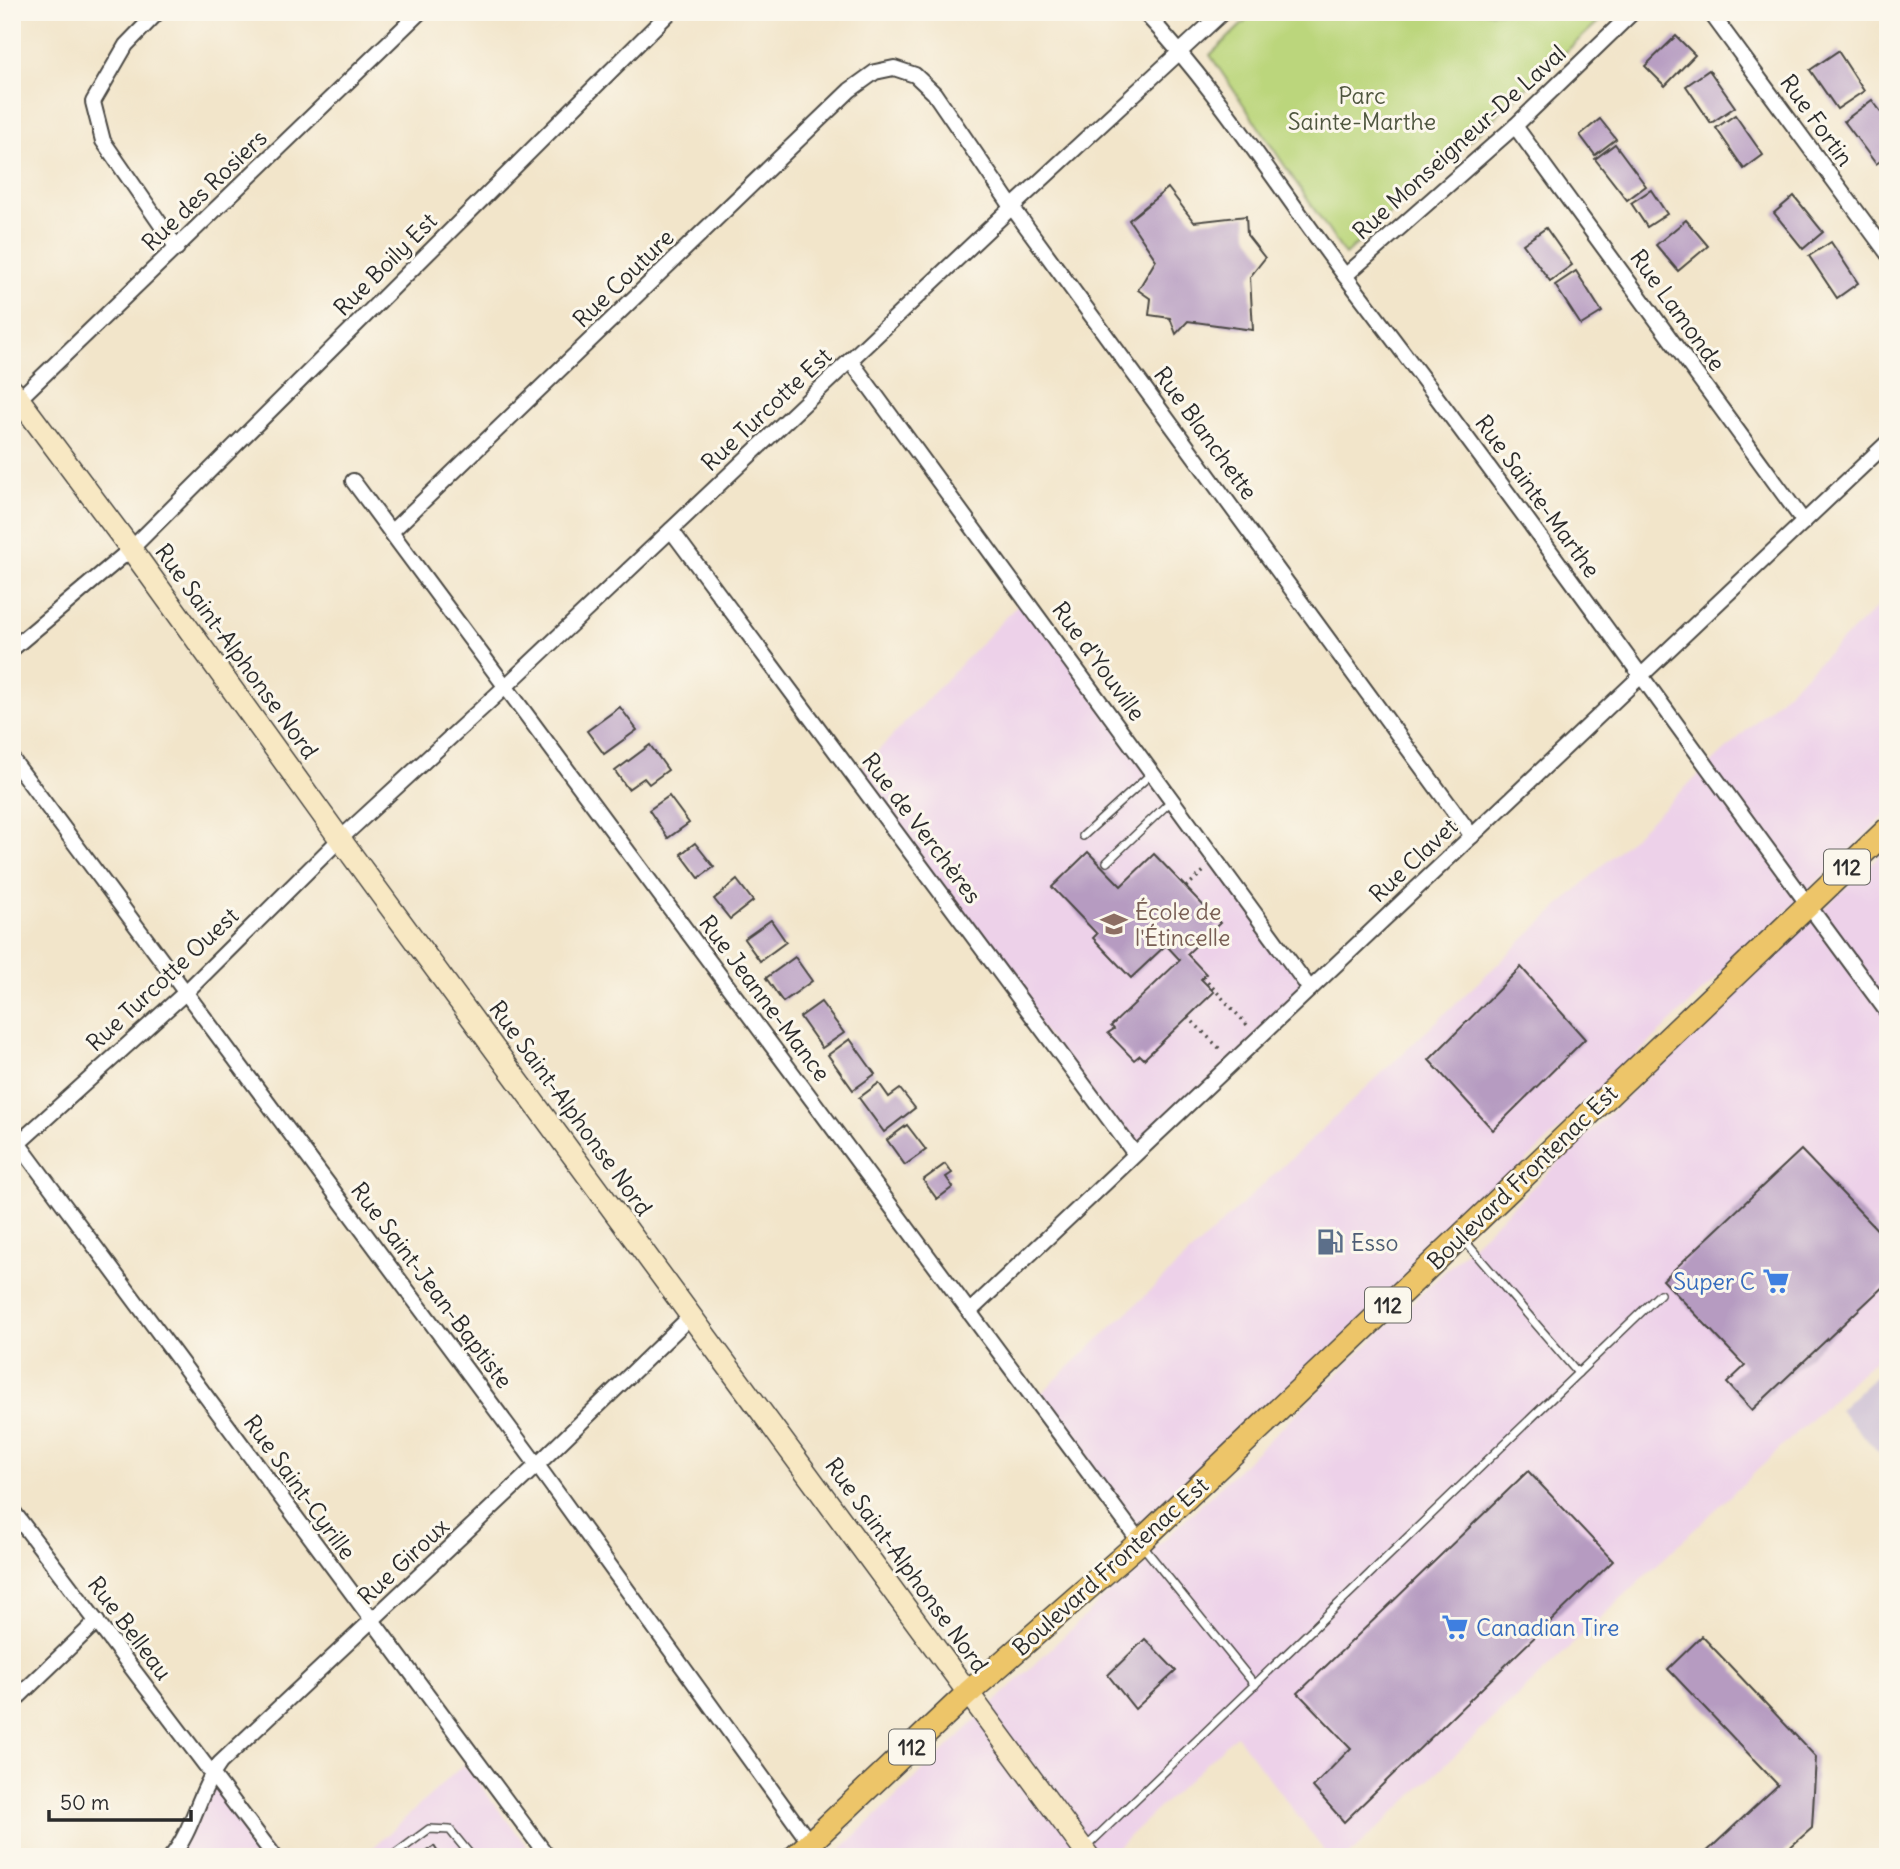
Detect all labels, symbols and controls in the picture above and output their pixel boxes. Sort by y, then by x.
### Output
street label: Rue Monseigneur-De Laval [1346,38,1572,246]
street label: Rue Fortin [1774,69,1860,171]
park label: Parc Sainte-Marthe [1288,81,1436,136]
street label: Rue des Rosiers [135,123,273,257]
street label: Rue Boily Est [327,206,443,322]
street label: Rue Couture [566,223,680,333]
street label: Rue Lamonde [1624,243,1732,377]
street label: Rue Turcotte Est [695,341,837,477]
street label: Rue Blanchette [1148,361,1264,505]
street label: Rue Sainte-Marthe [1469,409,1607,583]
street label: Rue Saint-Alphonse Nord [149,538,325,764]
street label: Rue d'Youville [1046,596,1152,726]
street label: Rue de Verchères [856,747,988,909]
street label: Rue Clavet [1363,812,1463,908]
road number: 112 [1824,850,1870,884]
place label: École de l'Étincelle [1135,897,1230,952]
street label: Rue Turcotte Ouest [80,901,244,1057]
street label: Rue Jeanne-Mance [693,909,837,1087]
school or university icon: École de l'Étincelle [1099,909,1129,939]
street label: Rue Saint-Alphonse Nord [483,995,659,1221]
street label: Boulevard Frontenac Est [1421,1078,1623,1276]
street label: Rue Saint-Jean-Baptiste [345,1176,519,1394]
fuel station icon: Esso [1315,1227,1345,1257]
place label: Esso [1351,1228,1398,1257]
supermarket icon: Super C [1761,1266,1791,1296]
place label: Super C [1673,1267,1755,1296]
road number: 112 [1365,1288,1411,1322]
street label: Rue Saint-Cyrille [238,1409,362,1565]
street label: Rue Saint-Alphonse Nord [819,1452,995,1678]
street label: Boulevard Frontenac Est [1006,1470,1214,1662]
street label: Rue Giroux [351,1511,455,1611]
street label: Rue Belleau [82,1570,178,1686]
supermarket icon: Canadian Tire [1440,1612,1470,1642]
place label: Canadian Tire [1476,1613,1619,1642]
road number: 112 [889,1730,935,1764]
scale bar [49,1778,191,1822]
text: 50 m [60,1789,109,1816]

